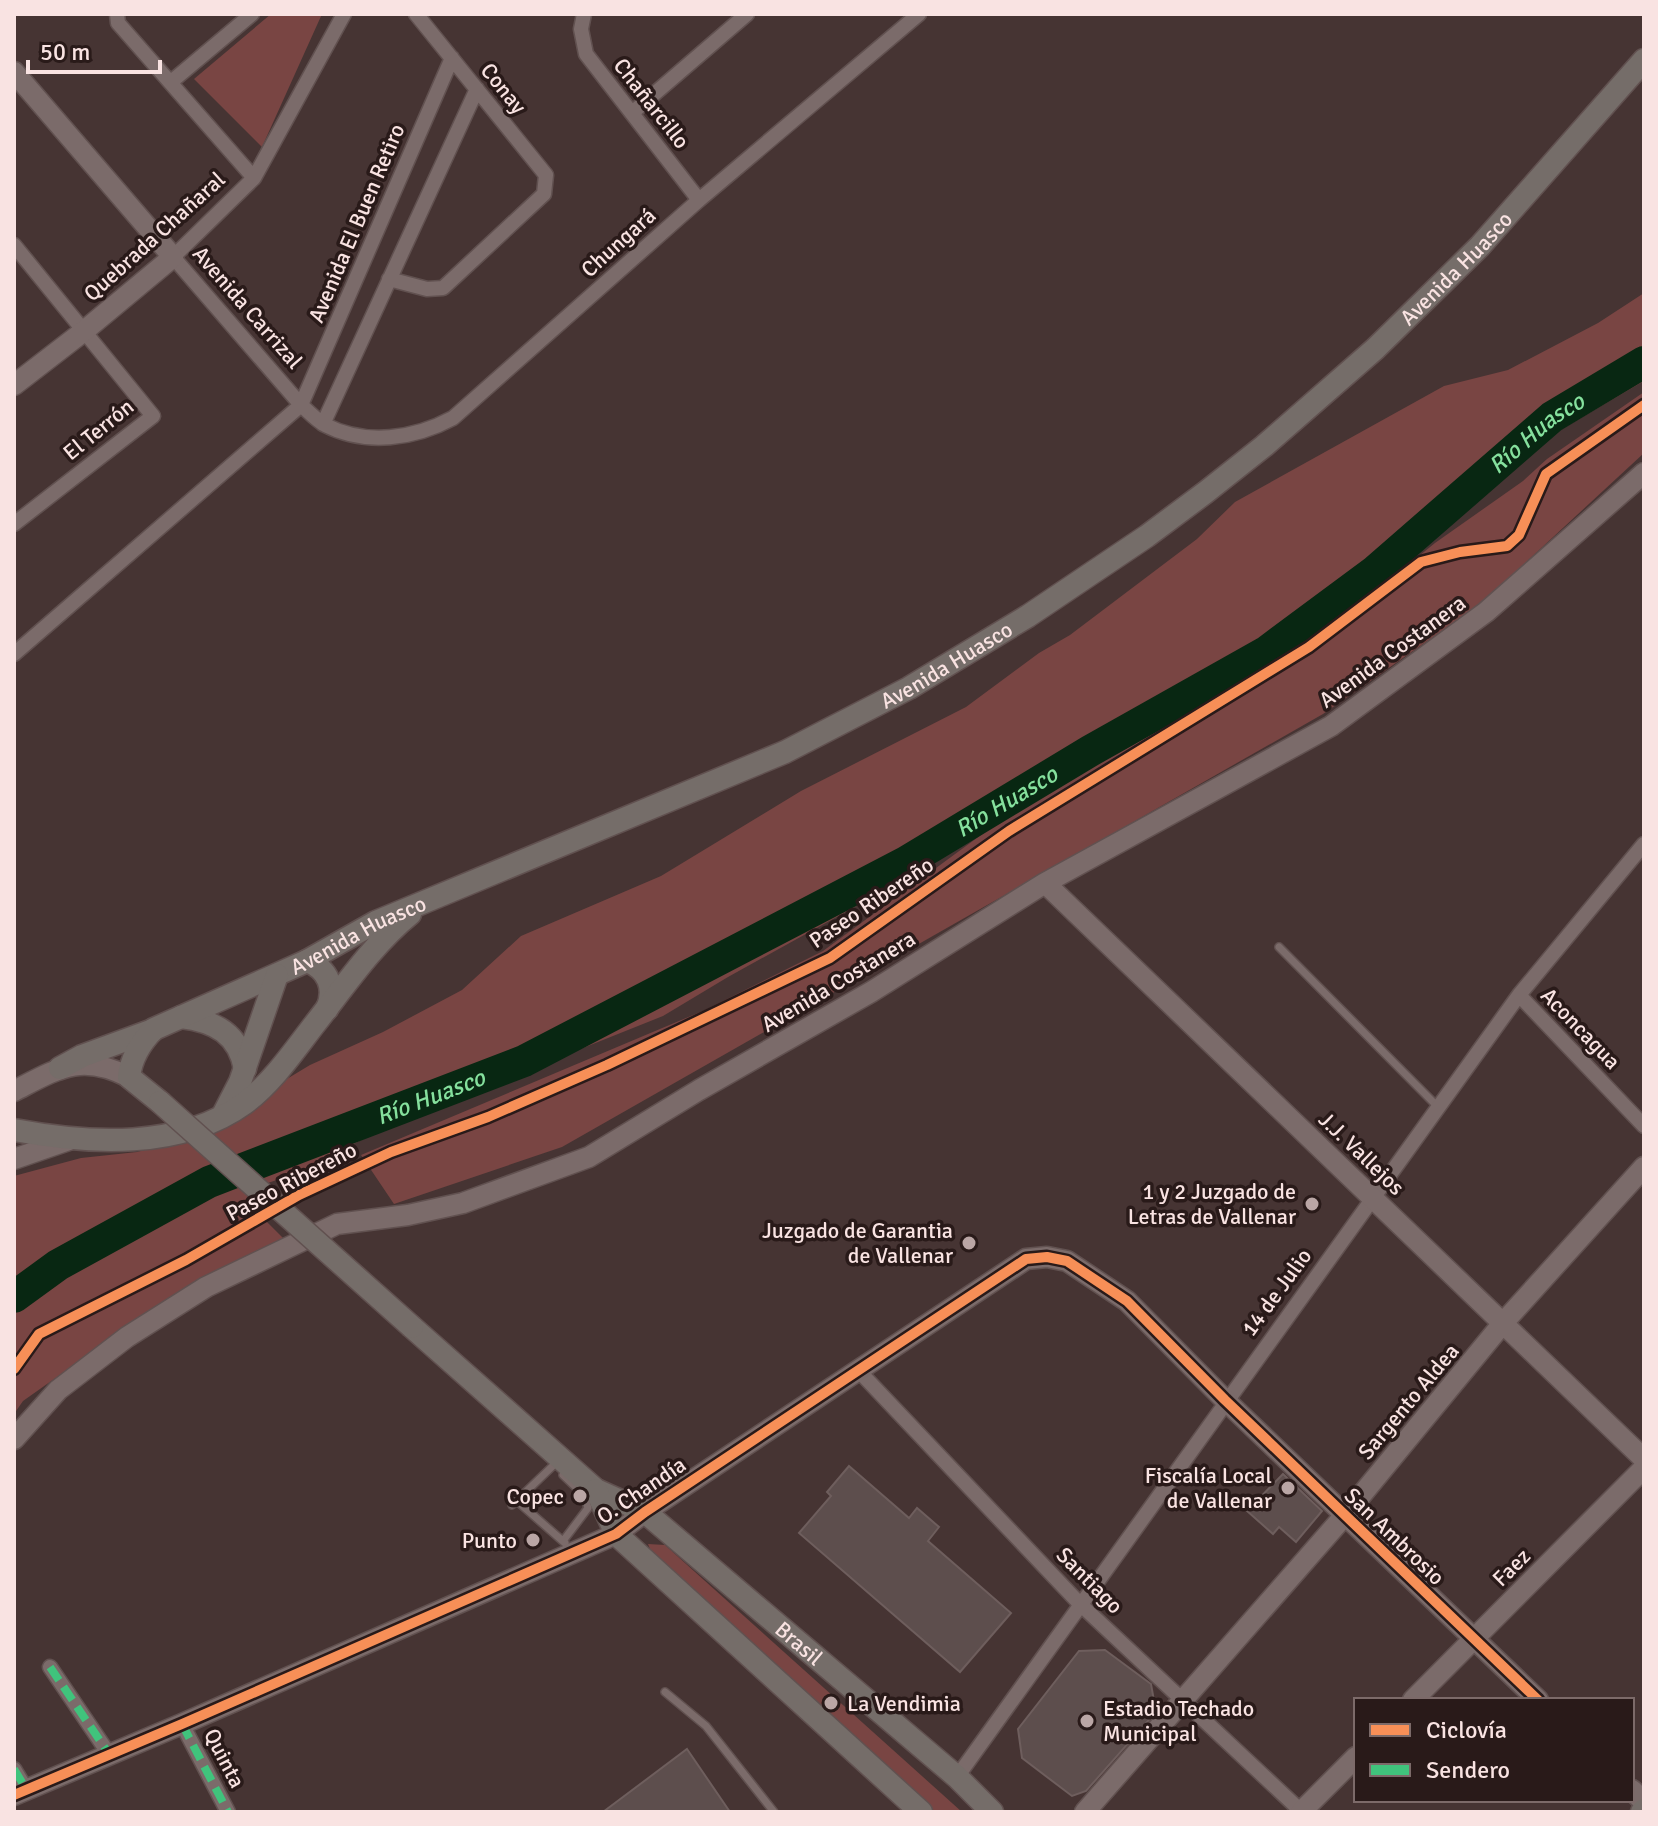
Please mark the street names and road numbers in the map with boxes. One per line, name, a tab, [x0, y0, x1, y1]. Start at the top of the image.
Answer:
street label: Chañarcillo	[608, 53, 695, 154]
street label: Conay	[475, 57, 533, 120]
street label: Avenida El Buen Retiro	[302, 120, 411, 327]
street label: Quebrada Chañaral	[78, 166, 231, 307]
street label: Chungará	[575, 202, 661, 283]
street label: Avenida Huasco	[1394, 206, 1518, 331]
street label: Avenida Carrizal	[187, 240, 308, 374]
street label: El Terrón	[58, 393, 139, 466]
street label: Avenida Costanera	[1314, 589, 1471, 714]
street label: Avenida Huasco	[876, 616, 1017, 714]
street label: Paseo Ribereño	[804, 851, 939, 954]
street label: Avenida Huasco	[286, 890, 430, 981]
street label: Avenida Costanera	[756, 925, 920, 1038]
street label: Aconcagua	[1535, 982, 1626, 1075]
street label: J.J. Vallejos	[1313, 1106, 1410, 1201]
street label: Paseo Ribereño	[221, 1136, 361, 1227]
street label: 14 de Julio	[1236, 1243, 1317, 1341]
street label: Sargento Aldea	[1352, 1338, 1465, 1465]
street label: O. Chandía	[592, 1451, 691, 1530]
street label: San Ambrosio	[1339, 1482, 1450, 1591]
street label: Santiago	[1051, 1541, 1129, 1619]
street label: Faez	[1487, 1543, 1536, 1592]
street label: Brasil	[770, 1616, 828, 1671]
street label: Quinta	[198, 1724, 251, 1792]

